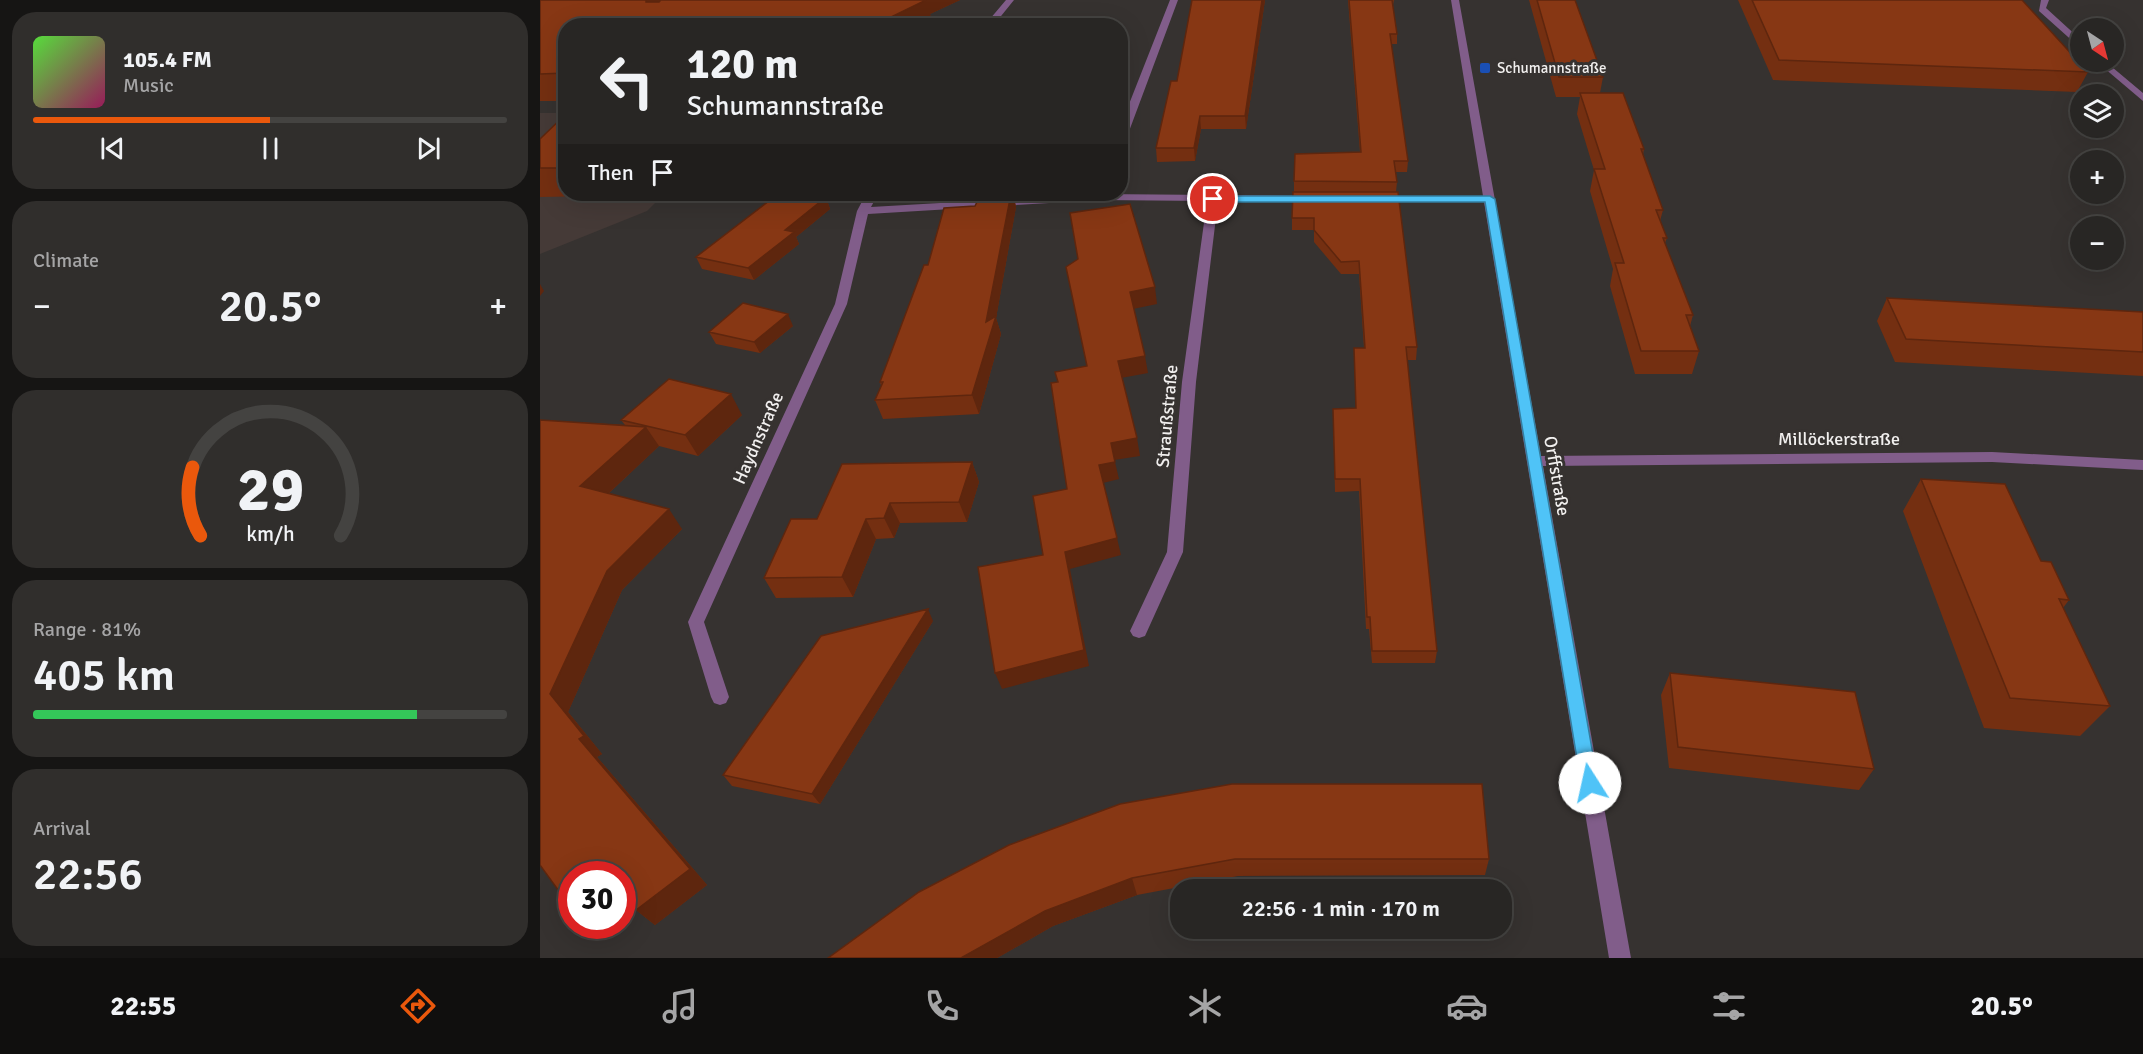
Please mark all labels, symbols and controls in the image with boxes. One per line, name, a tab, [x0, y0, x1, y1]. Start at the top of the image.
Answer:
north arrow	[2070, 18, 2124, 72]
map controls	[2070, 18, 2124, 270]
text: 120 m	[687, 39, 798, 90]
icon: left	[588, 42, 666, 120]
text: 105.4 FM	[123, 46, 212, 73]
place label: Schumannstraße	[1497, 59, 1606, 77]
marker: Schumannstraße	[1478, 61, 1492, 75]
text: Music	[123, 73, 174, 98]
button: layers	[2070, 84, 2124, 138]
text: Schumannstraße	[687, 90, 884, 123]
icon: previous	[96, 132, 129, 165]
icon: pause	[254, 132, 287, 165]
icon: next	[412, 132, 445, 165]
button: +	[2070, 150, 2124, 204]
icon: arrive	[646, 156, 679, 189]
text: Then	[588, 159, 634, 186]
pin	[1187, 173, 1238, 224]
icon: arrive	[1196, 182, 1229, 215]
button: −	[2070, 216, 2124, 270]
text: Climate	[33, 248, 99, 273]
text: 20.5°	[219, 279, 321, 334]
text: −	[33, 286, 51, 327]
text: +	[489, 286, 507, 327]
street label: Straußstraße	[1152, 364, 1182, 468]
street label: Haydnstraße	[728, 388, 788, 488]
street label: Millöckerstraße	[1778, 428, 1900, 450]
street label: Orffstraße	[1539, 434, 1575, 518]
text: 29	[236, 451, 304, 528]
text: km/h	[246, 521, 294, 547]
text: Range · 81%	[33, 617, 141, 642]
text: 405 km	[33, 648, 175, 703]
position arrow	[1558, 751, 1622, 815]
text: Arrival	[33, 816, 91, 841]
text: 22:56	[33, 847, 143, 902]
speed limit sign: 30	[558, 861, 636, 939]
text: 22:56 · 1 min · 170 m	[1242, 895, 1440, 922]
icon: directions	[397, 985, 439, 1027]
icon: music	[659, 985, 701, 1027]
icon: phone	[921, 985, 963, 1027]
icon: climate	[1184, 985, 1226, 1027]
icon: car	[1446, 985, 1488, 1027]
icon: filters	[1708, 985, 1750, 1027]
text: 22:55	[110, 990, 176, 1023]
text: 20.5°	[1971, 990, 2033, 1023]

